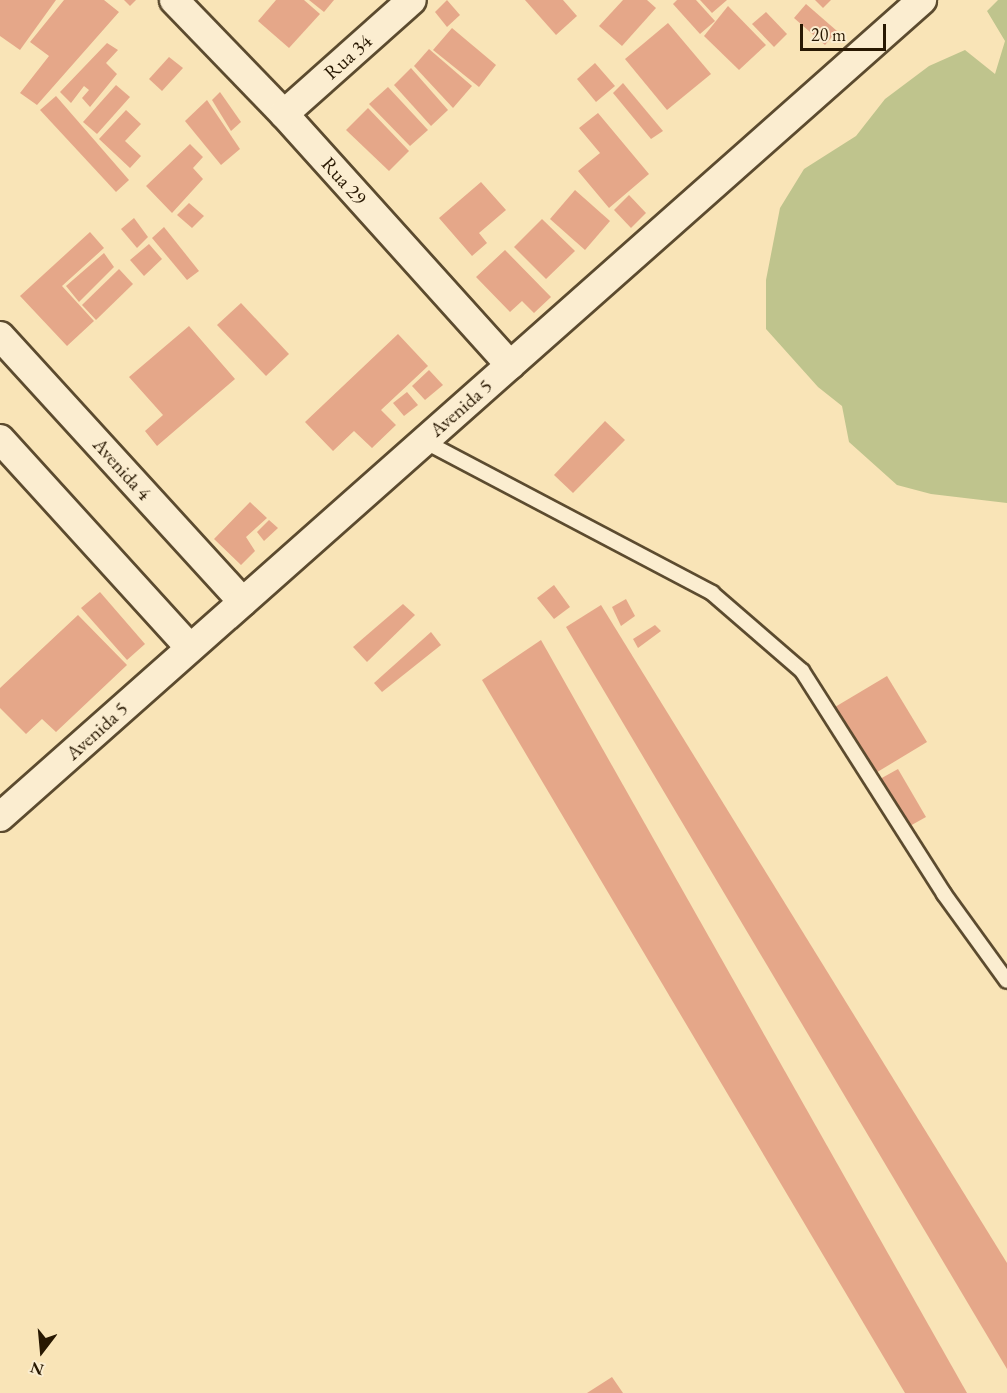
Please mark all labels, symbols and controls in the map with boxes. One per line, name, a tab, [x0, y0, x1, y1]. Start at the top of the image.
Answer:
scale bar	[803, 12, 888, 50]
text: 20 m	[811, 23, 846, 46]
street label: Rua 34	[319, 29, 377, 85]
street label: Rua 29	[316, 152, 372, 210]
street label: Avenida 5	[425, 374, 497, 442]
street label: Avenida 4	[88, 433, 156, 505]
street label: Avenida 5	[61, 697, 133, 765]
north arrow	[12, 1321, 72, 1381]
text: N	[28, 1357, 46, 1381]

